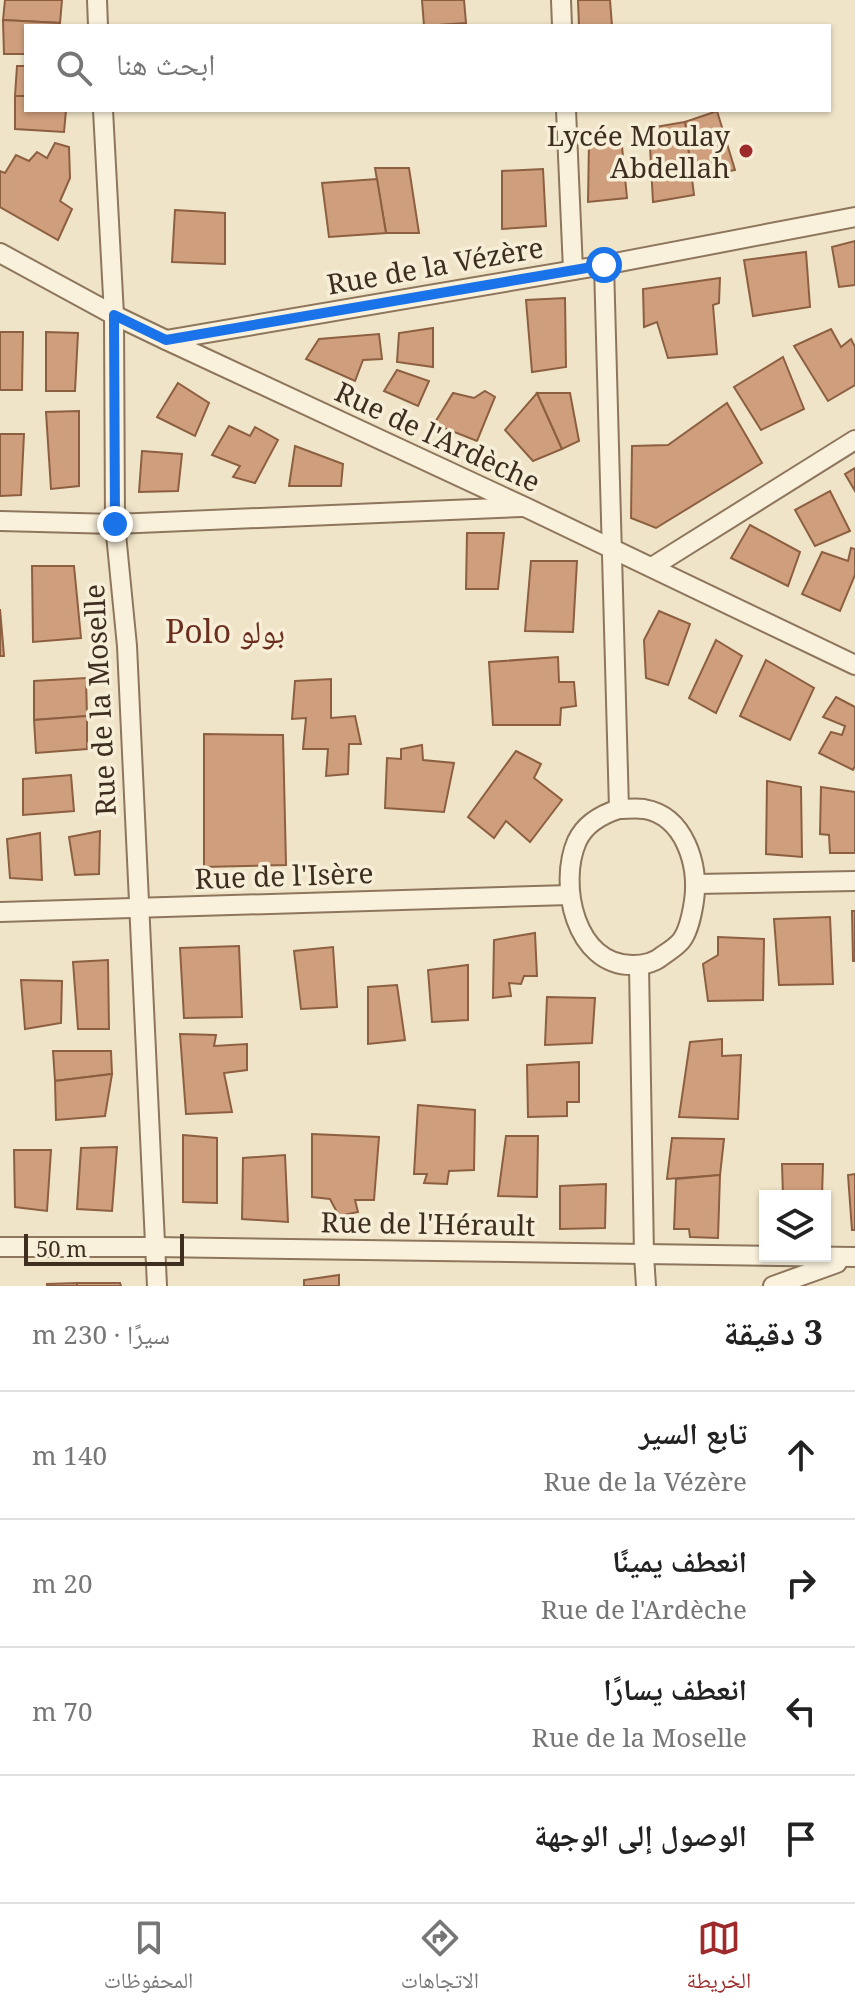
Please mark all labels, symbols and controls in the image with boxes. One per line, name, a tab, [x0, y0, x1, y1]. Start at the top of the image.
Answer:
search box	[24, 24, 831, 112]
text: ابحث هنا	[116, 43, 215, 84]
icon: search	[52, 46, 96, 90]
place label: Lycée Moulay Abdellah	[547, 116, 730, 186]
marker: Lycée Moulay Abdellah	[737, 142, 755, 160]
street label: Rue de la Vézère	[324, 227, 546, 303]
route start	[586, 247, 622, 283]
street label: Rue de l'Ardèche	[329, 372, 547, 500]
route end	[97, 506, 133, 542]
street label: Rue de la Moselle	[74, 583, 124, 817]
district label: Polo بولو	[165, 609, 285, 652]
street label: Rue de l'Isère	[194, 853, 374, 897]
map controls	[759, 1190, 831, 1262]
button: layers	[759, 1190, 831, 1262]
street label: Rue de l'Hérault	[320, 1202, 536, 1244]
scale bar	[24, 1230, 184, 1266]
text: 50 m	[36, 1233, 87, 1263]
text: 3 دقيقة	[724, 1309, 823, 1355]
text: سيرًا · 230 m	[32, 1316, 170, 1352]
text: تابع السير	[639, 1412, 747, 1453]
icon: ahead	[779, 1433, 823, 1477]
text: 140 m	[32, 1437, 107, 1473]
text: Rue de la Vézère	[543, 1463, 747, 1499]
text: انعطف يمينًا	[612, 1540, 747, 1581]
icon: right	[779, 1561, 823, 1605]
text: 20 m	[32, 1565, 92, 1601]
text: Rue de l'Ardèche	[541, 1591, 747, 1627]
text: انعطف يسارًا	[603, 1668, 747, 1709]
icon: left	[779, 1689, 823, 1733]
text: 70 m	[32, 1693, 92, 1729]
text: Rue de la Moselle	[532, 1719, 747, 1755]
text: الوصول إلى الوجهة	[534, 1814, 747, 1855]
icon: arrive	[779, 1817, 823, 1861]
tab: المحفوظات	[104, 1916, 193, 2002]
tab: الاتجاهات	[401, 1916, 479, 2002]
tab: الخريطة	[686, 1916, 751, 2002]

